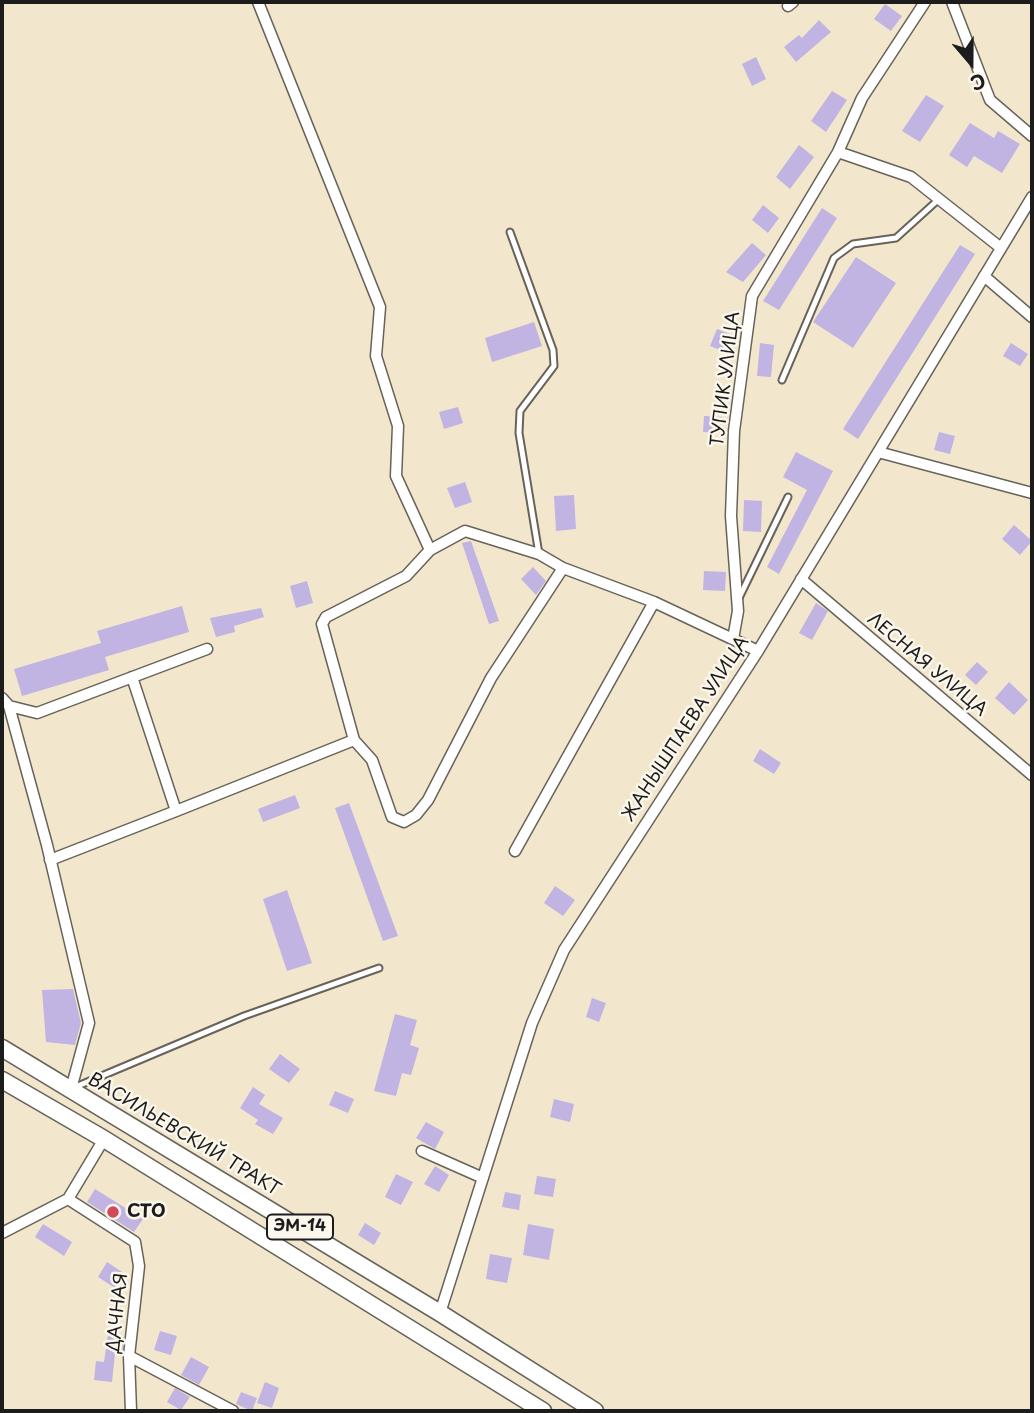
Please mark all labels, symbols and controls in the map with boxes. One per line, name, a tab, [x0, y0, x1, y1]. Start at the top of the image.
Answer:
north arrow	[936, 28, 1006, 98]
text: С	[967, 67, 990, 98]
street label: ТУПИК УЛИЦА	[707, 310, 745, 448]
street label: ЛЕСНАЯ УЛИЦА	[863, 609, 991, 721]
street label: ЖАНЫШПАЕВА УЛИЦА	[618, 632, 754, 826]
street label: ВАСИЛЬЕВСКИЙ ТРАКТ	[84, 1069, 284, 1201]
place label: СТО	[127, 1201, 166, 1223]
marker: СТО	[105, 1204, 121, 1220]
road number: ЭМ-14	[267, 1214, 333, 1240]
street label: ДАЧНАЯ	[103, 1272, 133, 1354]

